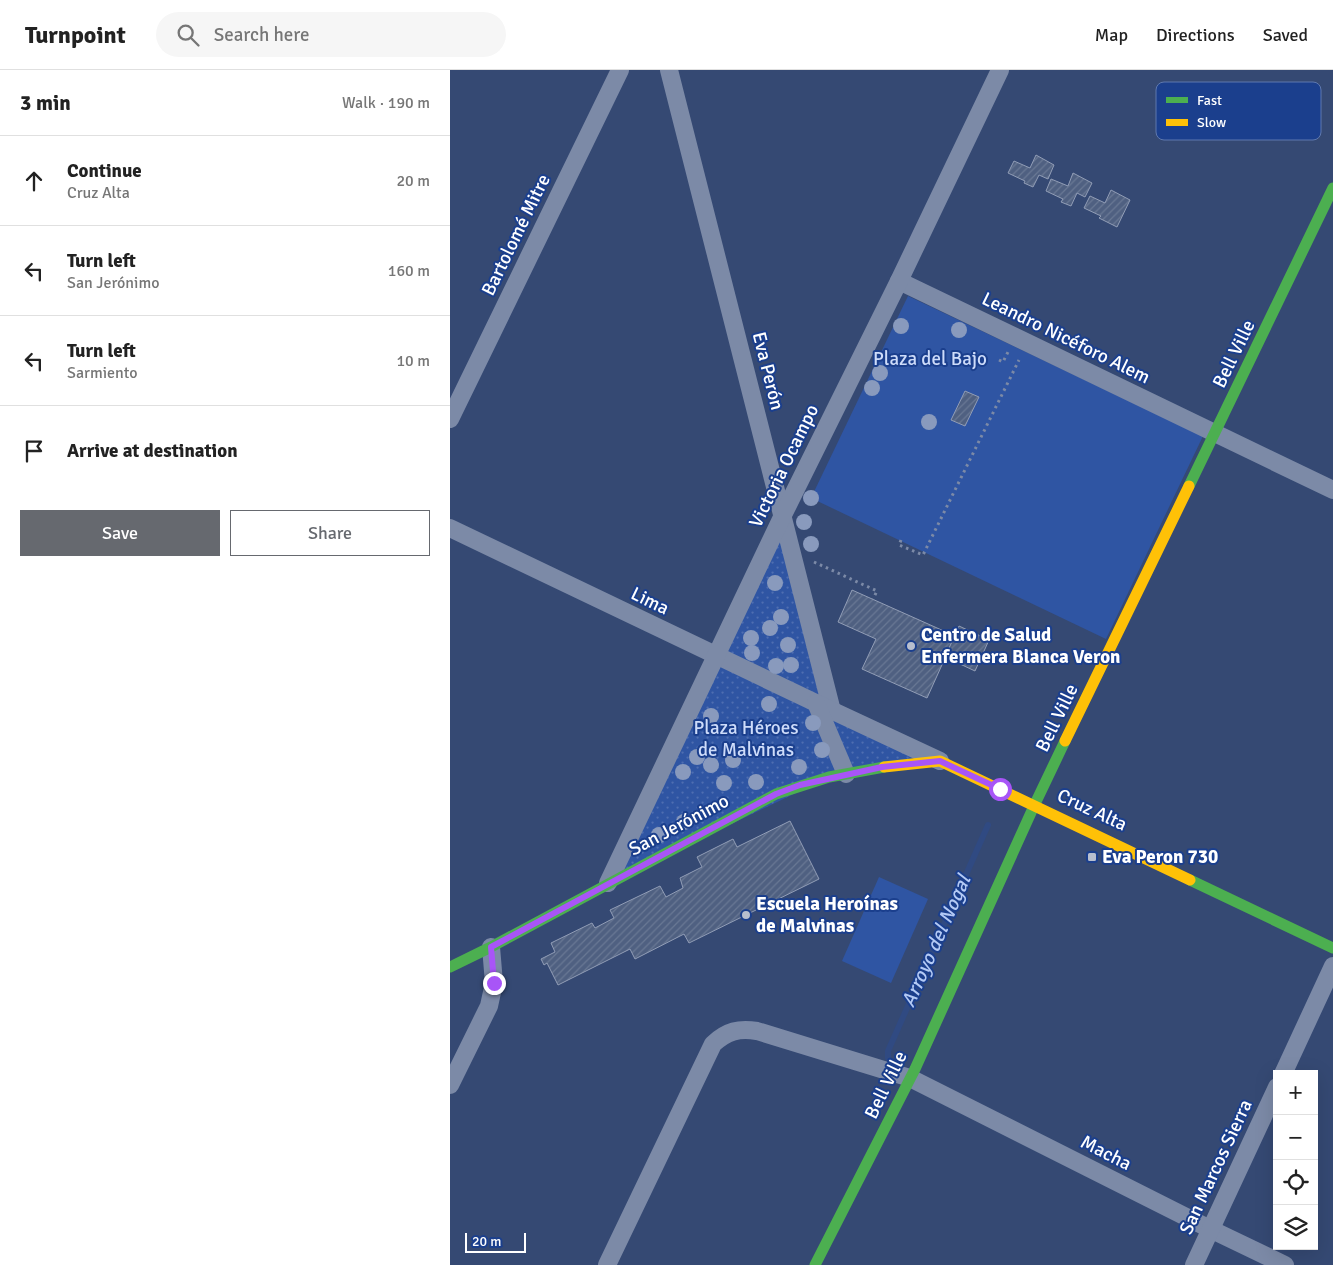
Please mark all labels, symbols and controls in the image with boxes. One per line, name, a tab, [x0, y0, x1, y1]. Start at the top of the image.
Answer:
search box	[156, 12, 506, 57]
text: Turnpoint	[25, 20, 126, 50]
icon: search	[174, 21, 202, 49]
text: Search here	[214, 23, 309, 47]
text: Map	[1095, 24, 1128, 46]
text: Directions	[1156, 24, 1235, 46]
text: Saved	[1263, 24, 1308, 46]
legend	[1156, 82, 1321, 140]
text: 3 min	[20, 90, 71, 116]
text: Fast	[1197, 92, 1222, 109]
text: Walk · 190 m	[342, 93, 430, 113]
text: Slow	[1197, 114, 1226, 131]
text: Continue	[67, 159, 142, 183]
icon: ahead	[20, 167, 48, 195]
street label: Bartolomé Mitre	[476, 170, 556, 300]
text: 20 m	[396, 171, 430, 191]
text: Cruz Alta	[67, 183, 130, 203]
text: Turn left	[67, 249, 136, 273]
icon: left	[20, 257, 48, 285]
text: 160 m	[388, 261, 430, 281]
text: San Jerónimo	[67, 273, 159, 293]
street label: Leandro Nicéforo Alem	[978, 287, 1154, 389]
street label: Bell Ville	[1207, 316, 1261, 392]
street label: Eva Perón	[747, 330, 789, 412]
text: Turn left	[67, 339, 136, 363]
icon: left	[20, 347, 48, 375]
park label: Plaza del Bajo	[873, 347, 987, 371]
text: 10 m	[396, 351, 430, 371]
text: Sarmiento	[67, 363, 138, 383]
street label: Victoria Ocampo	[744, 400, 824, 531]
icon: arrive	[20, 437, 48, 465]
text: Arrive at destination	[67, 439, 238, 463]
button: Save	[20, 510, 220, 556]
button: Share	[230, 510, 430, 556]
street label: Lima	[627, 582, 673, 620]
place label: Centro de Salud Enfermera Blanca Veron	[921, 623, 1121, 669]
marker: Centro de Salud Enfermera Blanca Veron	[905, 640, 917, 652]
street label: Bell Ville	[1030, 680, 1084, 756]
park label: Plaza Héroes de Malvinas	[694, 716, 798, 762]
route start	[989, 778, 1012, 801]
street label: Cruz Alta	[1053, 783, 1131, 837]
street label: San Jerónimo	[625, 789, 733, 861]
place label: Eva Peron 730	[1102, 845, 1218, 869]
marker: Eva Peron 730	[1086, 851, 1098, 863]
water label: Arroyo del Nogal	[896, 869, 977, 1011]
place label: Escuela Heroínas de Malvinas	[756, 892, 898, 938]
marker: Escuela Heroínas de Malvinas	[740, 909, 752, 921]
route end	[483, 972, 506, 995]
street label: Bell Ville	[859, 1047, 913, 1123]
map controls	[1273, 1070, 1318, 1250]
button: +	[1273, 1070, 1318, 1115]
street label: San Marcos Sierra	[1174, 1096, 1258, 1238]
button: −	[1273, 1115, 1318, 1160]
street label: Macha	[1077, 1130, 1135, 1176]
button: locate	[1273, 1160, 1318, 1205]
button: layers	[1273, 1205, 1318, 1250]
scale bar	[465, 1230, 526, 1253]
text: 20 m	[472, 1233, 501, 1250]

